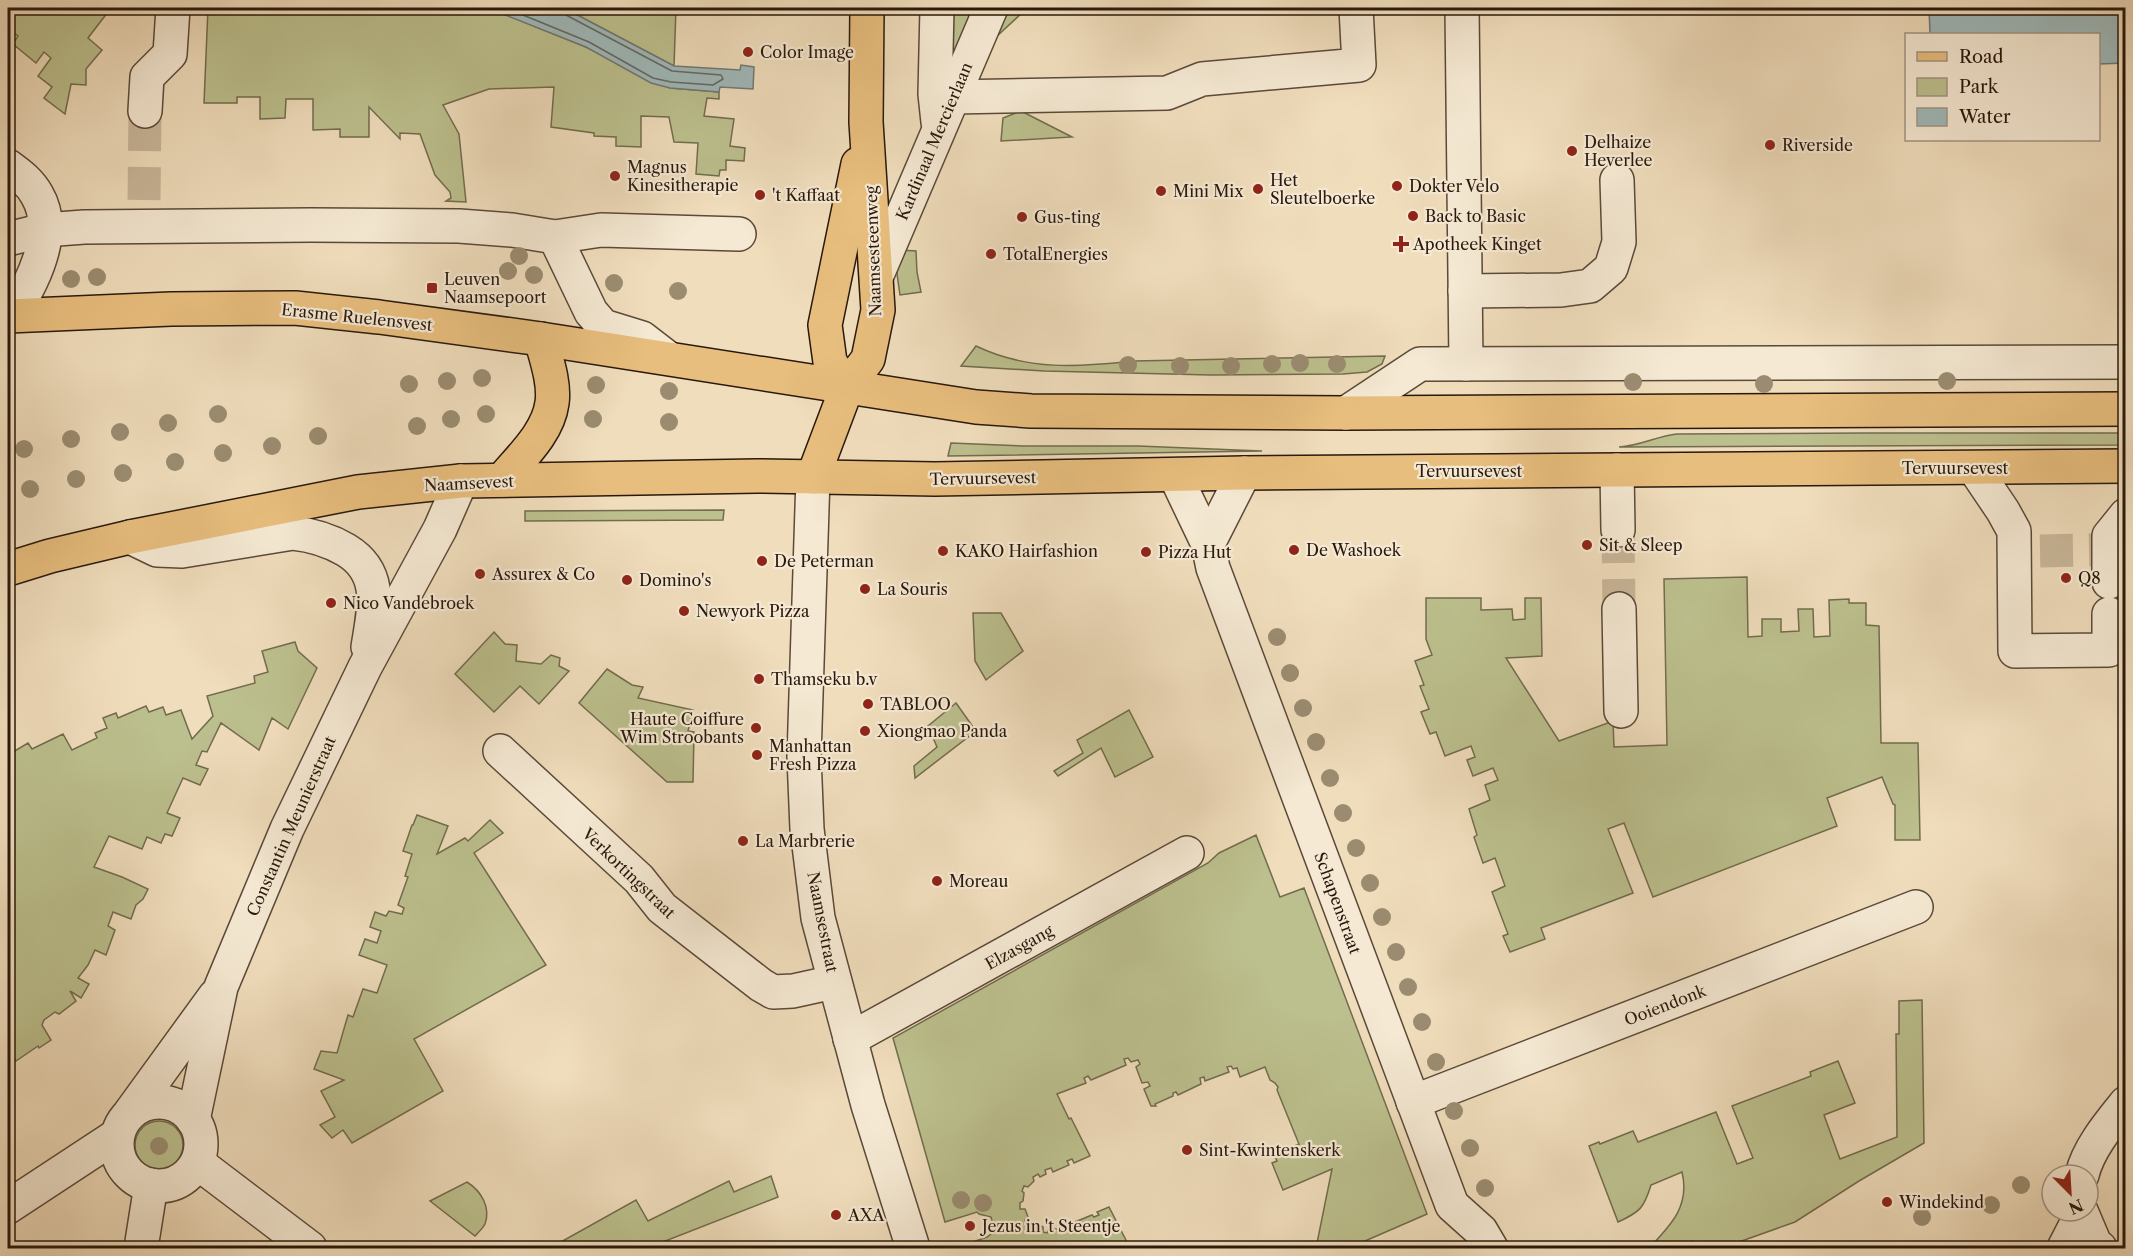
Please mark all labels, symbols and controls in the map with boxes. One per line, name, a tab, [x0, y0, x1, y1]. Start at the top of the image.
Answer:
legend	[1905, 33, 2100, 141]
place label: Color Image	[760, 42, 854, 62]
marker: Color Image	[741, 45, 755, 59]
text: Road	[1959, 46, 2004, 68]
street label: Kardinaal Mercierlaan	[892, 59, 976, 223]
text: Park	[1959, 76, 2000, 98]
text: Water	[1958, 106, 2011, 128]
place label: Delhaize Heverlee	[1584, 132, 1653, 170]
place label: Riverside	[1782, 135, 1853, 155]
marker: Riverside	[1763, 138, 1777, 152]
marker: Delhaize Heverlee	[1565, 144, 1579, 158]
place label: Magnus Kinesitherapie	[627, 157, 739, 195]
marker: Magnus Kinesitherapie	[608, 169, 622, 183]
place label: Het Sleutelboerke	[1270, 170, 1375, 208]
place label: Dokter Velo	[1409, 176, 1499, 196]
marker: Dokter Velo	[1390, 179, 1404, 193]
place label: Mini Mix	[1173, 181, 1244, 201]
marker: Het Sleutelboerke	[1251, 182, 1265, 196]
marker: Mini Mix	[1154, 184, 1168, 198]
place label: 't Kaffaat	[772, 185, 840, 205]
street label: Naamsesteenweg	[861, 185, 885, 317]
marker: 't Kaffaat	[753, 188, 767, 202]
place label: Back to Basic	[1425, 206, 1526, 226]
place label: Gus-ting	[1034, 207, 1101, 227]
marker: Back to Basic	[1406, 209, 1420, 223]
marker: Gus-ting	[1015, 210, 1029, 224]
place label: Apotheek Kinget	[1412, 234, 1542, 254]
marker: Apotheek Kinget	[1394, 237, 1408, 251]
place label: TotalEnergies	[1003, 244, 1108, 264]
marker: TotalEnergies	[984, 247, 998, 261]
place label: Leuven Naamsepoort	[444, 269, 547, 307]
marker: Leuven Naamsepoort	[425, 281, 439, 295]
street label: Erasme Ruelensvest	[280, 299, 434, 335]
street label: Tervuursevest	[1902, 458, 2009, 478]
street label: Tervuursevest	[1416, 461, 1523, 481]
street label: Tervuursevest	[930, 467, 1037, 489]
street label: Naamsevest	[424, 471, 515, 495]
place label: Sit & Sleep	[1599, 535, 1683, 555]
marker: Sit & Sleep	[1580, 538, 1594, 552]
place label: De Washoek	[1306, 540, 1402, 560]
place label: KAKO Hairfashion	[955, 541, 1098, 561]
place label: Pizza Hut	[1158, 542, 1232, 562]
marker: De Washoek	[1287, 543, 1301, 557]
marker: KAKO Hairfashion	[936, 544, 950, 558]
marker: Pizza Hut	[1139, 545, 1153, 559]
place label: De Peterman	[774, 551, 874, 571]
marker: De Peterman	[755, 554, 769, 568]
place label: Assurex & Co	[491, 564, 595, 584]
marker: Assurex & Co	[473, 567, 487, 581]
place label: Q8	[2078, 568, 2101, 588]
place label: Domino's	[639, 570, 711, 590]
marker: Q8	[2059, 571, 2073, 585]
marker: Domino's	[620, 573, 634, 587]
place label: La Souris	[877, 579, 948, 599]
marker: La Souris	[858, 582, 872, 596]
place label: Nico Vandebroek	[343, 593, 475, 613]
marker: Nico Vandebroek	[324, 596, 338, 610]
place label: Newyork Pizza	[696, 601, 810, 621]
marker: Newyork Pizza	[677, 604, 691, 618]
place label: Thamseku b.v	[771, 669, 878, 689]
marker: Thamseku b.v	[752, 672, 766, 686]
place label: TABLOO	[880, 694, 951, 714]
marker: TABLOO	[861, 697, 875, 711]
place label: Haute Coiffure Wim Stroobants	[619, 709, 744, 747]
marker: Haute Coiffure Wim Stroobants	[749, 721, 763, 735]
place label: Xiongmao Panda	[876, 721, 1008, 741]
marker: Xiongmao Panda	[858, 724, 872, 738]
street label: Constantin Meunierstraat	[242, 733, 340, 919]
place label: Manhattan Fresh Pizza	[769, 736, 857, 774]
marker: Manhattan Fresh Pizza	[750, 748, 764, 762]
street label: Verkortingstraat	[578, 823, 680, 923]
place label: La Marbrerie	[755, 831, 855, 851]
marker: La Marbrerie	[736, 834, 750, 848]
street label: Schapenstraat	[1310, 849, 1366, 957]
street label: Naamsestraat	[803, 870, 843, 974]
place label: Moreau	[949, 871, 1009, 891]
marker: Moreau	[930, 874, 944, 888]
street label: Elzasgang	[981, 920, 1057, 974]
street label: Ooiendonk	[1621, 980, 1709, 1030]
place label: Sint-Kwintenskerk	[1199, 1140, 1341, 1160]
marker: Sint-Kwintenskerk	[1180, 1143, 1194, 1157]
north arrow	[2040, 1163, 2100, 1223]
place label: Windekind	[1898, 1192, 1984, 1212]
marker: Windekind	[1880, 1195, 1894, 1209]
text: N	[2066, 1195, 2087, 1219]
place label: AXA	[847, 1205, 885, 1225]
marker: AXA	[829, 1208, 843, 1222]
place label: Jezus in 't Steentje	[979, 1216, 1120, 1236]
marker: Jezus in 't Steentje	[963, 1219, 977, 1233]

